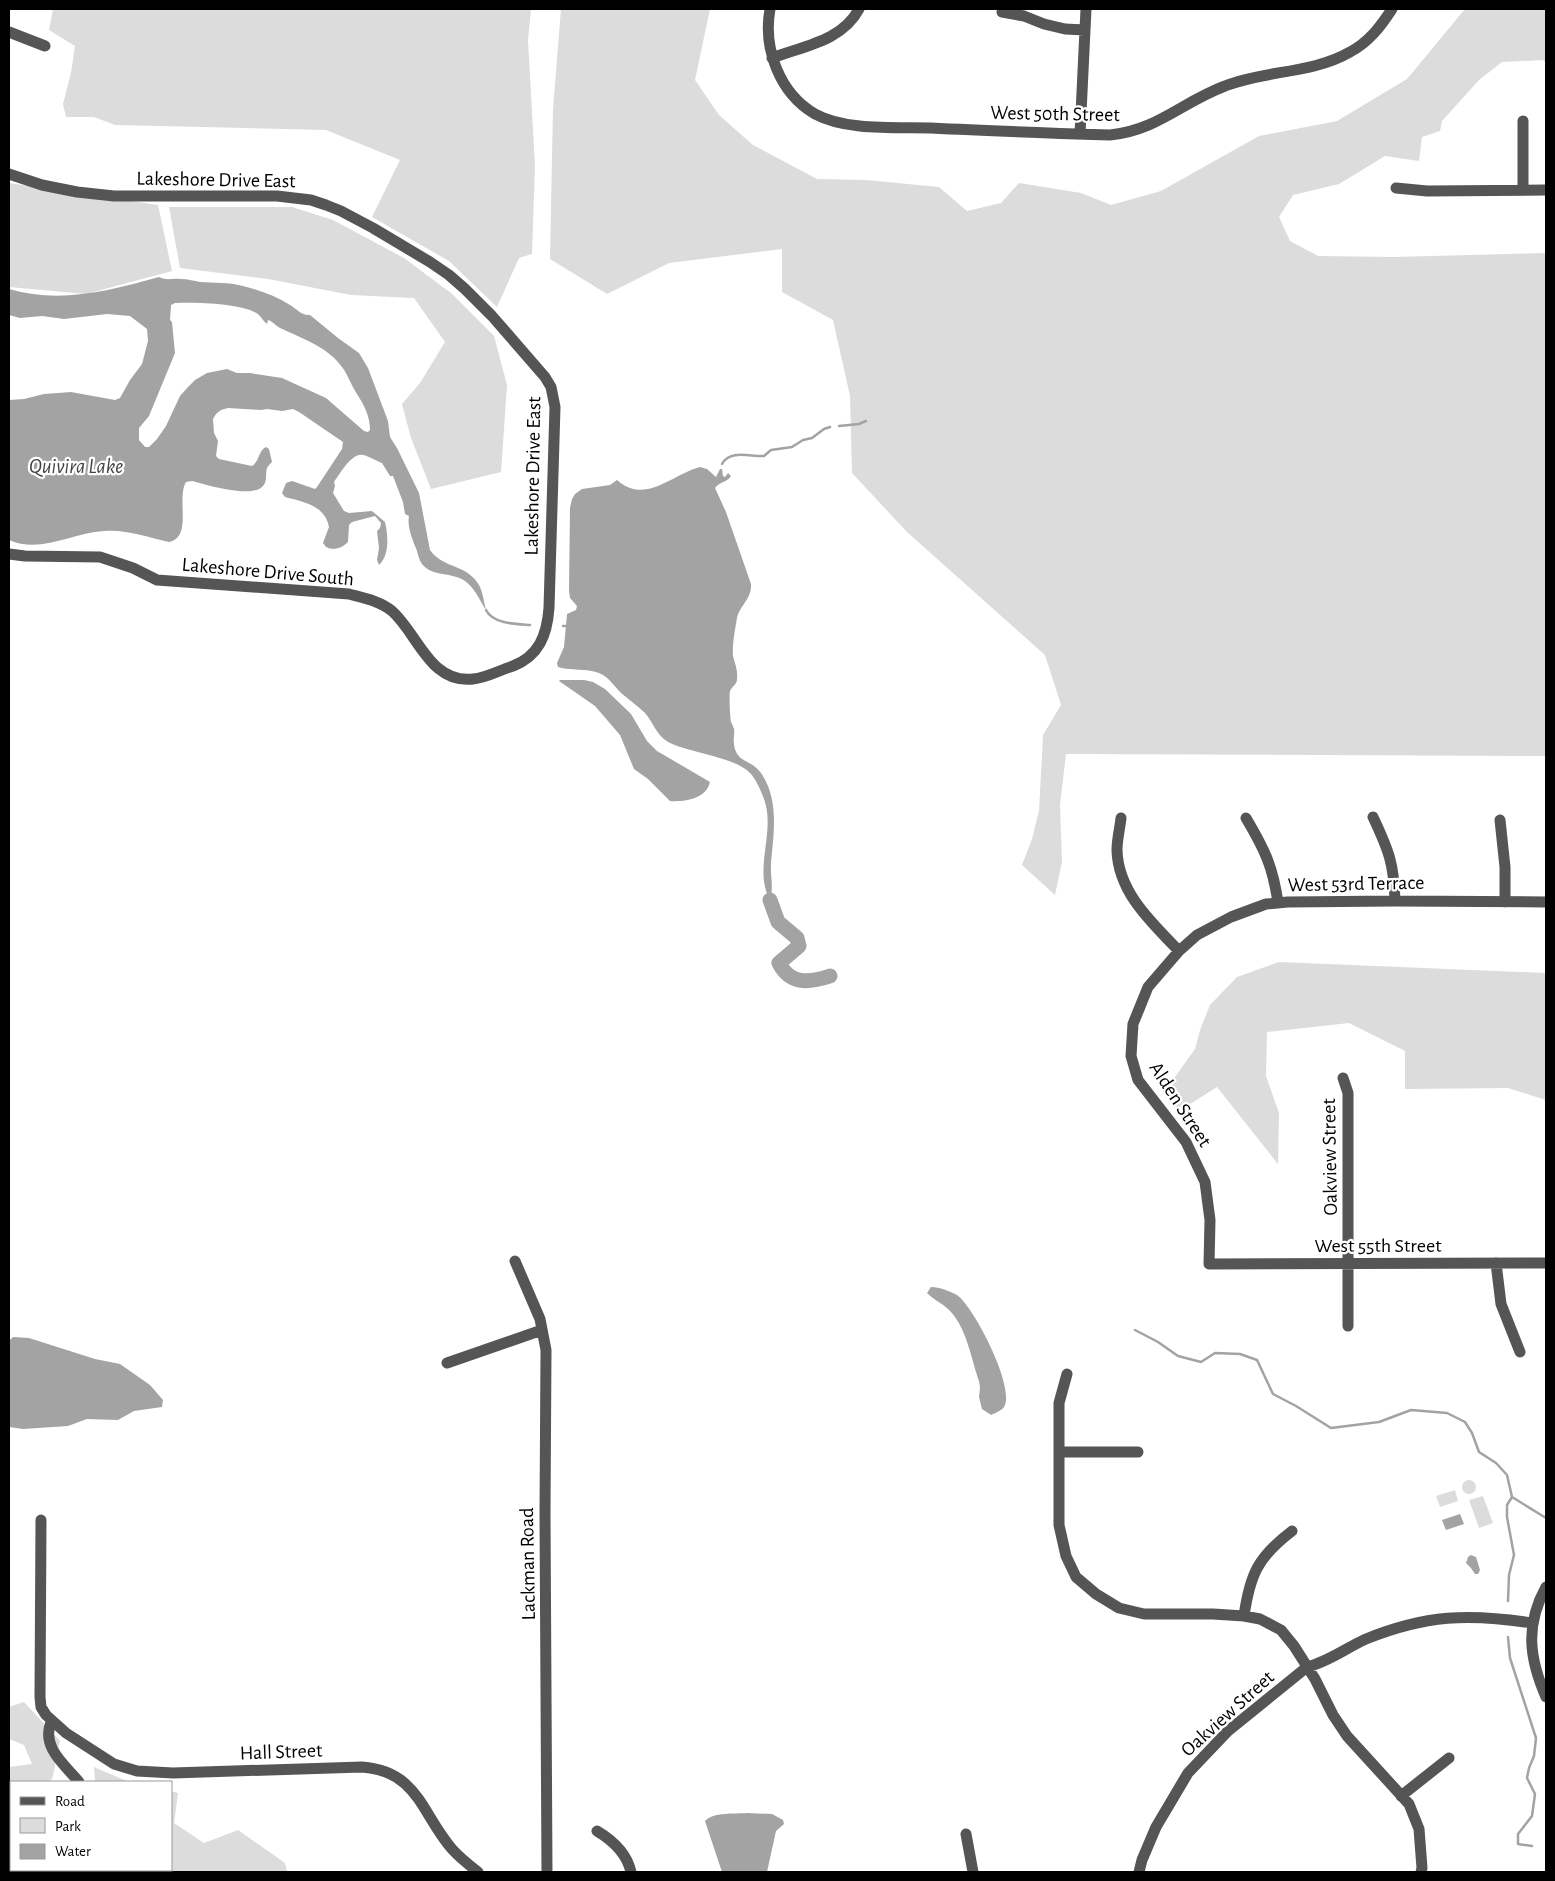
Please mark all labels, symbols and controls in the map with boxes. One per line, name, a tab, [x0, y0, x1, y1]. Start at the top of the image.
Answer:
street label: West 50th Street	[990, 103, 1120, 125]
street label: Lakeshore Drive East	[136, 169, 296, 191]
street label: Lakeshore Drive East	[522, 396, 544, 556]
water label: Quivira Lake	[29, 456, 123, 477]
street label: Lakeshore Drive South	[181, 555, 355, 589]
street label: West 53rd Terrace	[1288, 873, 1424, 895]
street label: Alden Street	[1145, 1059, 1215, 1151]
street label: Oakview Street	[1319, 1097, 1341, 1216]
street label: West 55th Street	[1314, 1236, 1442, 1256]
street label: Lackman Road	[517, 1507, 539, 1621]
street label: Oakview Street	[1177, 1667, 1278, 1760]
street label: Hall Street	[239, 1741, 323, 1763]
legend	[10, 1781, 172, 1871]
text: Road	[55, 1794, 85, 1809]
text: Park	[55, 1819, 81, 1834]
text: Water	[55, 1844, 91, 1859]

